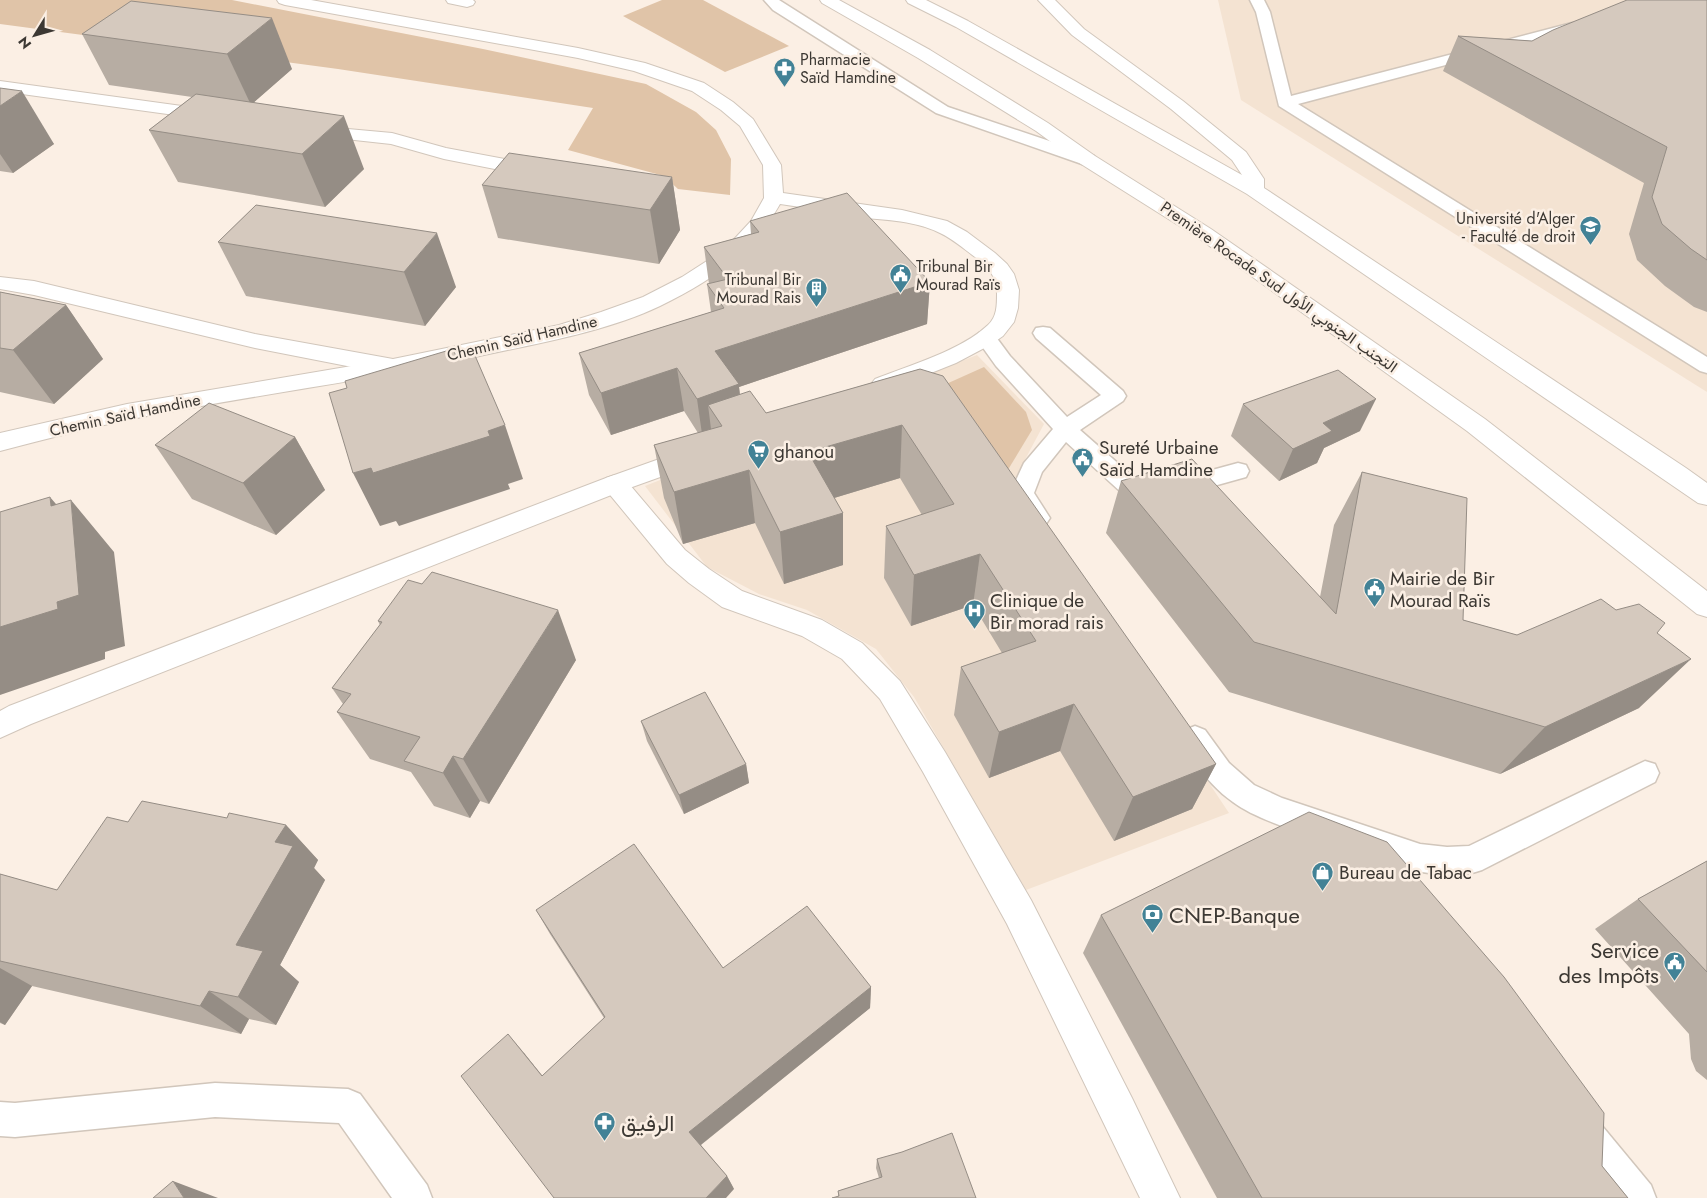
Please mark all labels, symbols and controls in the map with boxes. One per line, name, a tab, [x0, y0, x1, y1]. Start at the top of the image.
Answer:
north arrow	[10, 10, 60, 60]
text: N	[13, 32, 36, 53]
place label: Pharmacie Saïd Hamdine	[800, 48, 896, 89]
pharmacy icon: Pharmacie Saïd Hamdine	[772, 56, 796, 87]
street label: Première Rocade Sud التجنب الجنوبي الأول	[1155, 196, 1402, 380]
place label: Université d'Alger - Faculté de droit	[1456, 207, 1576, 248]
school or university icon: Université d'Alger - Faculté de droit	[1579, 215, 1603, 246]
place label: Tribunal Bir Mourad Raïs	[916, 255, 1000, 296]
public building icon: Tribunal Bir Mourad Raïs	[888, 263, 912, 294]
place label: Tribunal Bir Mourad Rais	[717, 268, 802, 309]
building icon: Tribunal Bir Mourad Rais	[805, 276, 829, 307]
street label: Chemin Saïd Hamdine	[445, 310, 599, 366]
street label: Chemin Saïd Hamdine	[48, 388, 202, 442]
place label: Sureté Urbaine Saïd Hamdine	[1099, 434, 1219, 483]
place label: ghanou	[774, 438, 834, 465]
supermarket icon: ghanou	[746, 439, 770, 470]
public building icon: Sureté Urbaine Saïd Hamdine	[1071, 446, 1095, 477]
place label: Mairie de Bir Mourad Raïs	[1390, 565, 1495, 614]
public building icon: Mairie de Bir Mourad Raïs	[1362, 577, 1386, 608]
place label: Clinique de Bir morad rais	[990, 587, 1104, 636]
hospital icon: Clinique de Bir morad rais	[962, 599, 986, 630]
place label: Bureau de Tabac	[1339, 859, 1472, 886]
shop icon: Bureau de Tabac	[1311, 860, 1335, 891]
place label: CNEP-Banque	[1169, 899, 1300, 931]
bank icon: CNEP-Banque	[1141, 903, 1165, 934]
place label: Service des Impôts	[1558, 934, 1659, 991]
public building icon: Service des Impôts	[1663, 951, 1687, 982]
place label: الرفيق	[621, 1107, 674, 1139]
pharmacy icon: الرفيق	[593, 1111, 617, 1142]

